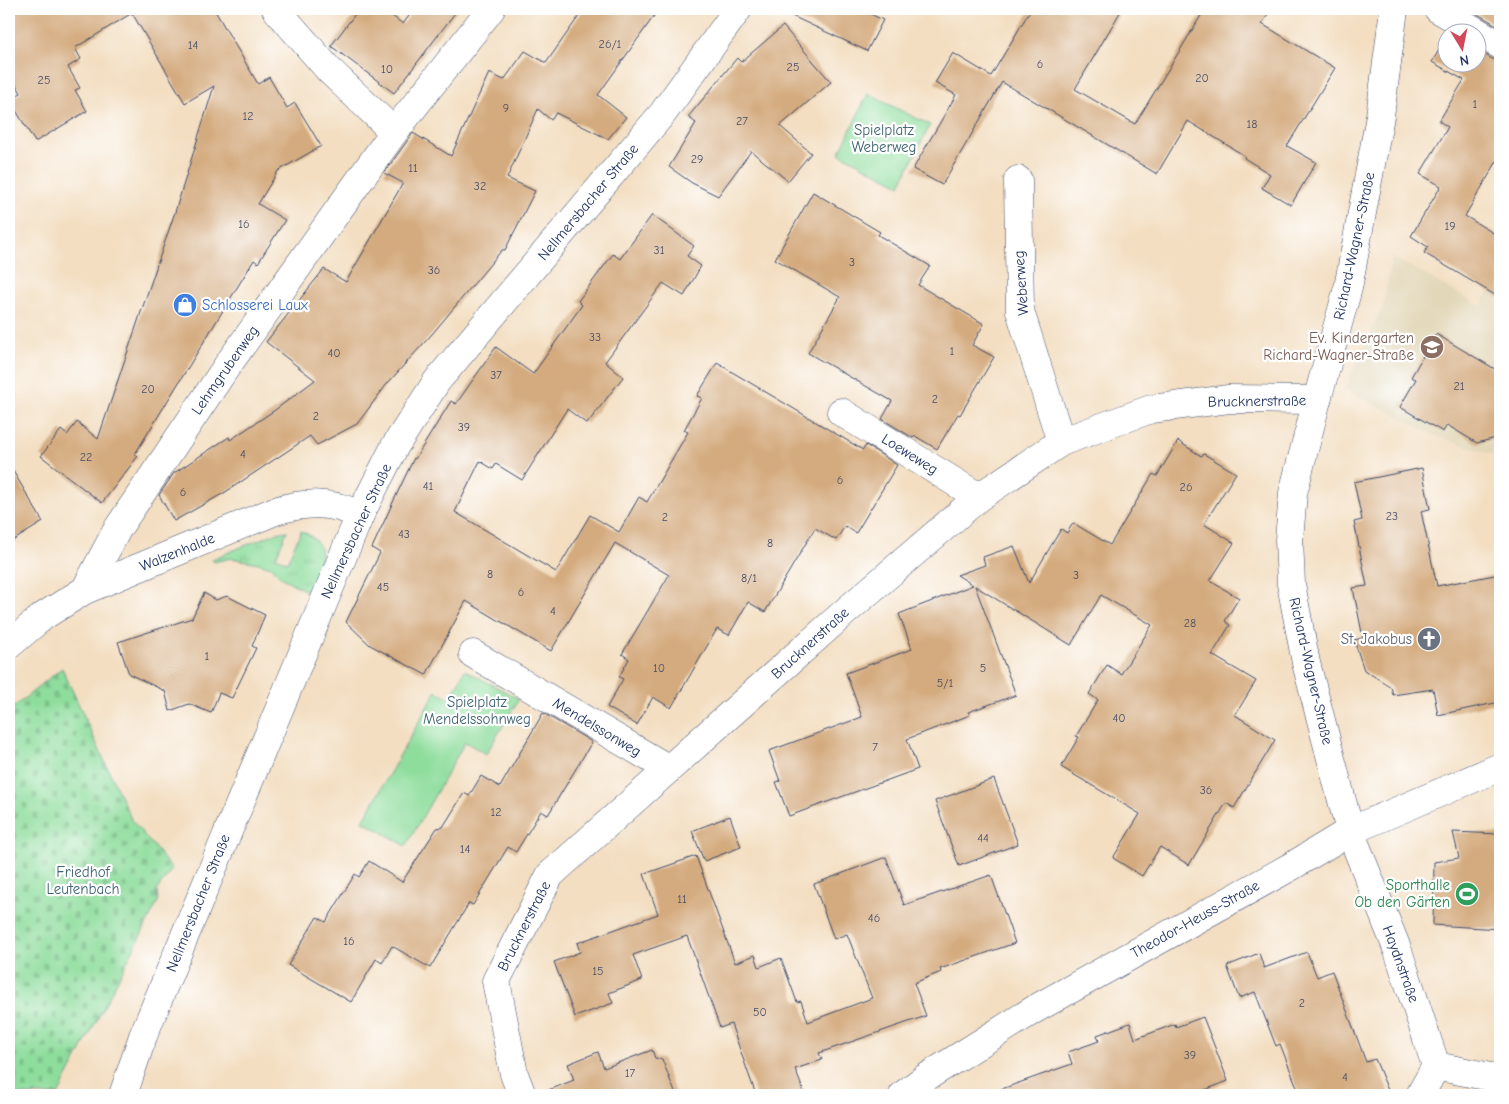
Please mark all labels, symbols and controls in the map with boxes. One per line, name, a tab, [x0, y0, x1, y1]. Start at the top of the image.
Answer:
north arrow	[1436, 22, 1486, 72]
house number: 26/1	[599, 37, 622, 51]
house number: 14	[188, 38, 198, 52]
text: N	[1458, 51, 1470, 69]
house number: 6	[1037, 57, 1043, 71]
house number: 25	[787, 60, 799, 74]
house number: 10	[381, 62, 393, 76]
house number: 20	[1195, 71, 1209, 85]
house number: 25	[38, 73, 50, 87]
house number: 1	[1473, 97, 1478, 111]
house number: 9	[503, 101, 509, 115]
house number: 12	[242, 109, 254, 123]
house number: 27	[736, 114, 748, 128]
house number: 18	[1247, 117, 1257, 131]
park label: Spielplatz Weberweg	[851, 121, 917, 156]
street label: Nellmersbacher Straße	[534, 140, 642, 264]
house number: 29	[691, 152, 703, 166]
house number: 11	[408, 161, 418, 175]
street label: Richard-Wagner-Straße	[1330, 170, 1379, 322]
house number: 32	[474, 179, 486, 193]
house number: 16	[238, 217, 250, 231]
house number: 19	[1444, 219, 1456, 233]
house number: 31	[654, 243, 665, 257]
street label: Weberweg	[1010, 250, 1032, 316]
house number: 3	[849, 255, 855, 269]
house number: 36	[428, 263, 440, 277]
shop icon: Schlosserei Laux	[172, 292, 198, 318]
place label: Schlosserei Laux	[202, 296, 309, 314]
street label: Lehmgrubenweg	[188, 322, 262, 418]
place label: Ev. Kindergarten Richard-Wagner-Straße	[1263, 329, 1414, 364]
house number: 33	[589, 330, 601, 344]
school or university icon: Ev. Kindergarten Richard-Wagner-Straße	[1419, 334, 1445, 360]
house number: 1	[950, 344, 955, 358]
house number: 40	[327, 346, 341, 360]
house number: 37	[490, 368, 502, 382]
house number: 21	[1453, 379, 1465, 393]
house number: 20	[141, 382, 155, 396]
street label: Brucknerstraße	[1208, 391, 1307, 411]
house number: 2	[932, 392, 938, 406]
house number: 2	[313, 409, 319, 423]
house number: 39	[458, 420, 470, 434]
street label: Loeweweg	[878, 430, 942, 478]
house number: 4	[240, 447, 246, 461]
house number: 22	[80, 450, 92, 464]
street label: Nellmersbacher Straße	[317, 460, 395, 601]
house number: 6	[837, 473, 843, 487]
house number: 41	[423, 479, 434, 493]
house number: 26	[1180, 480, 1192, 494]
house number: 6	[180, 485, 186, 499]
house number: 23	[1386, 509, 1398, 523]
house number: 2	[662, 510, 668, 524]
house number: 43	[398, 527, 410, 541]
street label: Walzenhalde	[137, 529, 218, 575]
house number: 8	[767, 536, 773, 550]
house number: 8	[487, 567, 493, 581]
house number: 3	[1073, 568, 1079, 582]
house number: 8/1	[741, 571, 757, 585]
house number: 45	[377, 580, 389, 594]
house number: 6	[518, 585, 524, 599]
street label: Richard-Wagner-Straße	[1285, 596, 1337, 747]
street label: Brucknerstraße	[767, 603, 853, 683]
house number: 4	[550, 604, 556, 618]
house number: 28	[1184, 616, 1196, 630]
church icon: St. Jakobus	[1416, 626, 1442, 652]
place label: St. Jakobus	[1341, 630, 1412, 648]
house number: 1	[205, 649, 210, 663]
house number: 10	[653, 661, 665, 675]
house number: 5	[980, 661, 986, 675]
house number: 5/1	[937, 676, 953, 690]
park label: Spielplatz Mendelssohnweg	[423, 693, 531, 728]
street label: Mendelssonweg	[550, 694, 644, 760]
house number: 40	[1112, 711, 1126, 725]
house number: 7	[872, 740, 878, 754]
house number: 36	[1200, 783, 1212, 797]
house number: 12	[490, 805, 502, 819]
street label: Nellmersbacher Straße	[162, 831, 234, 975]
house number: 44	[977, 831, 989, 845]
house number: 14	[460, 842, 470, 856]
park label: Friedhof Leutenbach	[46, 863, 120, 898]
street label: Theodor-Heuss-Straße	[1127, 876, 1263, 962]
place label: Sporthalle Ob den Gärten	[1354, 876, 1450, 911]
street label: Brucknerstraße	[494, 878, 555, 974]
sports icon: Sporthalle Ob den Gärten	[1454, 881, 1480, 907]
house number: 11	[677, 892, 687, 906]
house number: 46	[868, 911, 880, 925]
street label: Haydnstraße	[1379, 923, 1423, 1005]
house number: 16	[343, 934, 355, 948]
house number: 15	[592, 964, 604, 978]
house number: 2	[1299, 996, 1305, 1010]
house number: 50	[753, 1005, 767, 1019]
house number: 39	[1184, 1048, 1196, 1062]
house number: 17	[625, 1066, 636, 1080]
house number: 4	[1342, 1070, 1348, 1084]

